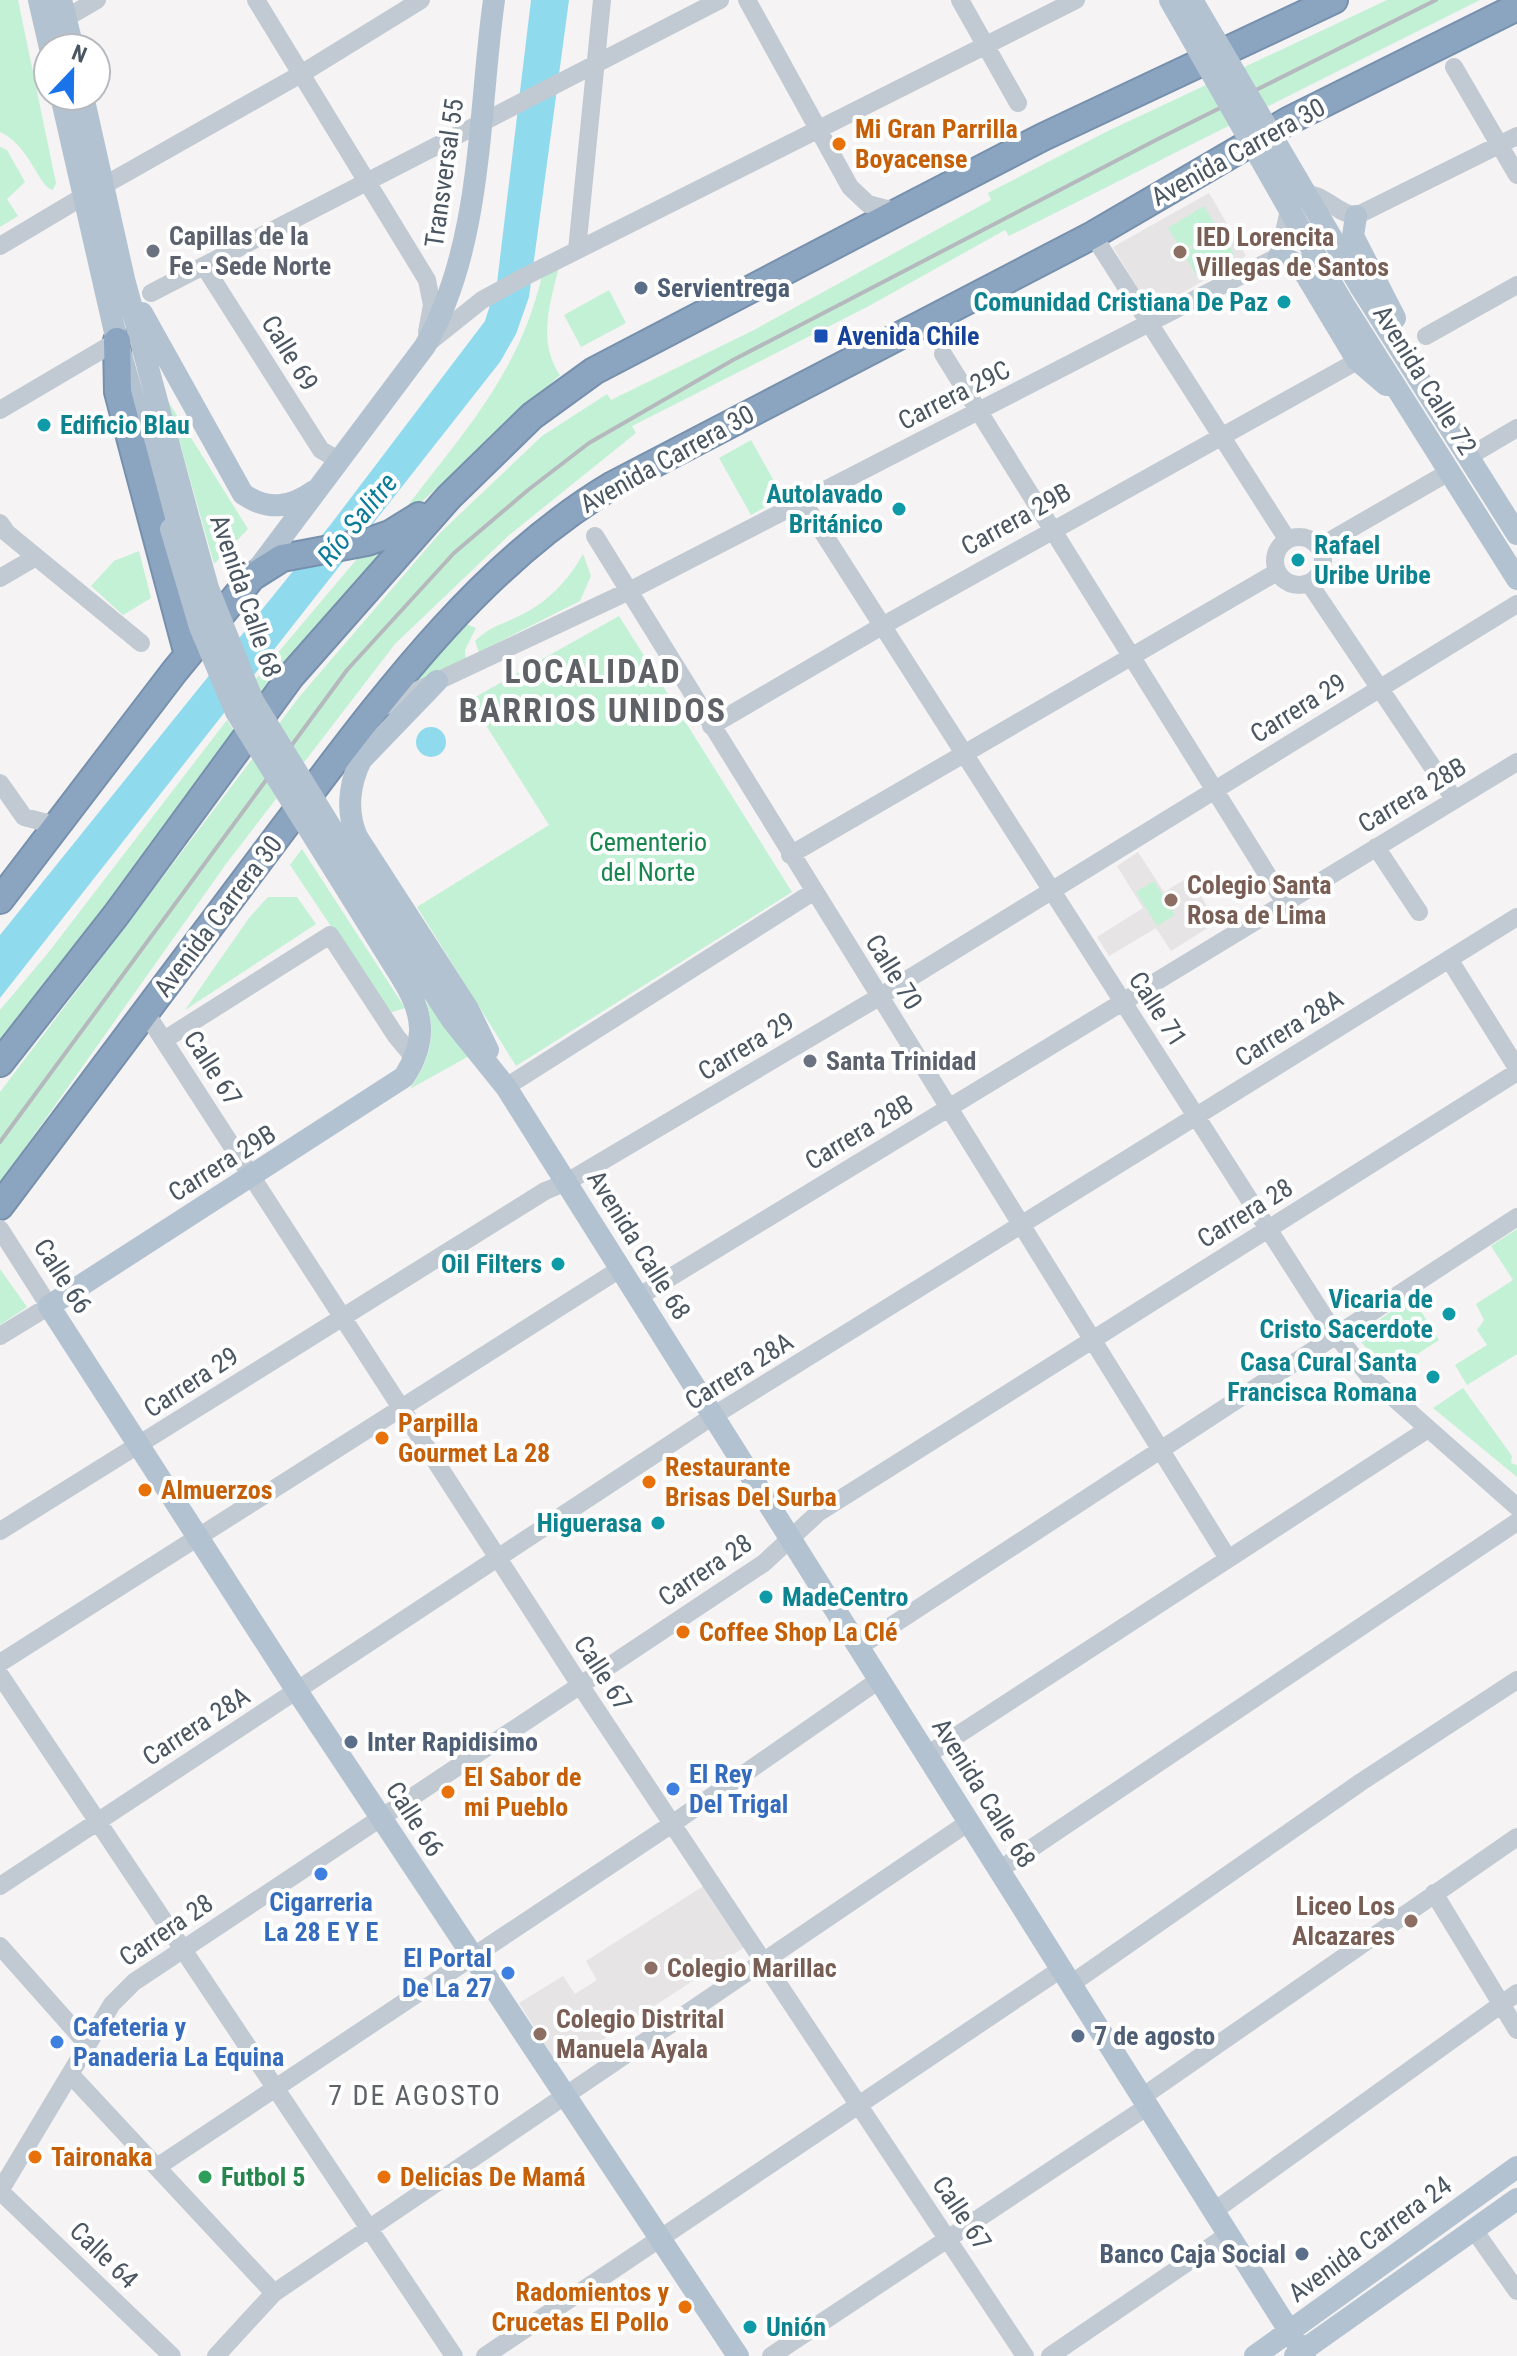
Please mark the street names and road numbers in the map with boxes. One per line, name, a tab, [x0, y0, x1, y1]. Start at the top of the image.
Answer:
street label: Avenida Carrera 30	[1146, 92, 1330, 212]
street label: Transversal 55	[419, 97, 469, 249]
street label: Avenida Calle 72	[1367, 300, 1483, 460]
street label: Calle 69	[255, 310, 325, 396]
street label: Carrera 29C	[893, 354, 1015, 436]
street label: Avenida Carrera 30	[575, 399, 759, 519]
street label: Carrera 29B	[956, 477, 1076, 561]
street label: Avenida Calle 68	[204, 511, 288, 681]
street label: Carrera 29	[1245, 667, 1351, 749]
street label: Carrera 28B	[1353, 751, 1471, 839]
street label: Avenida Carrera 30	[148, 830, 288, 1002]
street label: Calle 70	[859, 929, 929, 1015]
street label: Calle 71	[1123, 966, 1193, 1052]
street label: Carrera 28A	[1230, 983, 1348, 1073]
street label: Carrera 29	[693, 1006, 799, 1086]
street label: Calle 67	[178, 1025, 248, 1111]
street label: Carrera 28B	[800, 1088, 918, 1176]
street label: Carrera 29B	[163, 1118, 281, 1208]
street label: Avenida Calle 68	[581, 1165, 697, 1325]
street label: Carrera 28	[1192, 1172, 1298, 1254]
street label: Calle 66	[28, 1233, 98, 1319]
street label: Carrera 28A	[680, 1326, 798, 1416]
street label: Carrera 29	[138, 1340, 244, 1424]
street label: Carrera 28	[652, 1528, 758, 1612]
street label: Calle 67	[568, 1630, 638, 1716]
street label: Carrera 28A	[137, 1680, 255, 1772]
street label: Avenida Calle 68	[926, 1713, 1042, 1873]
street label: Calle 66	[380, 1776, 450, 1862]
street label: Carrera 28	[113, 1888, 219, 1972]
street label: Calle 67	[926, 2170, 998, 2256]
street label: Avenida Carrera 24	[1283, 2170, 1457, 2308]
street label: Calle 64	[64, 2215, 144, 2295]

